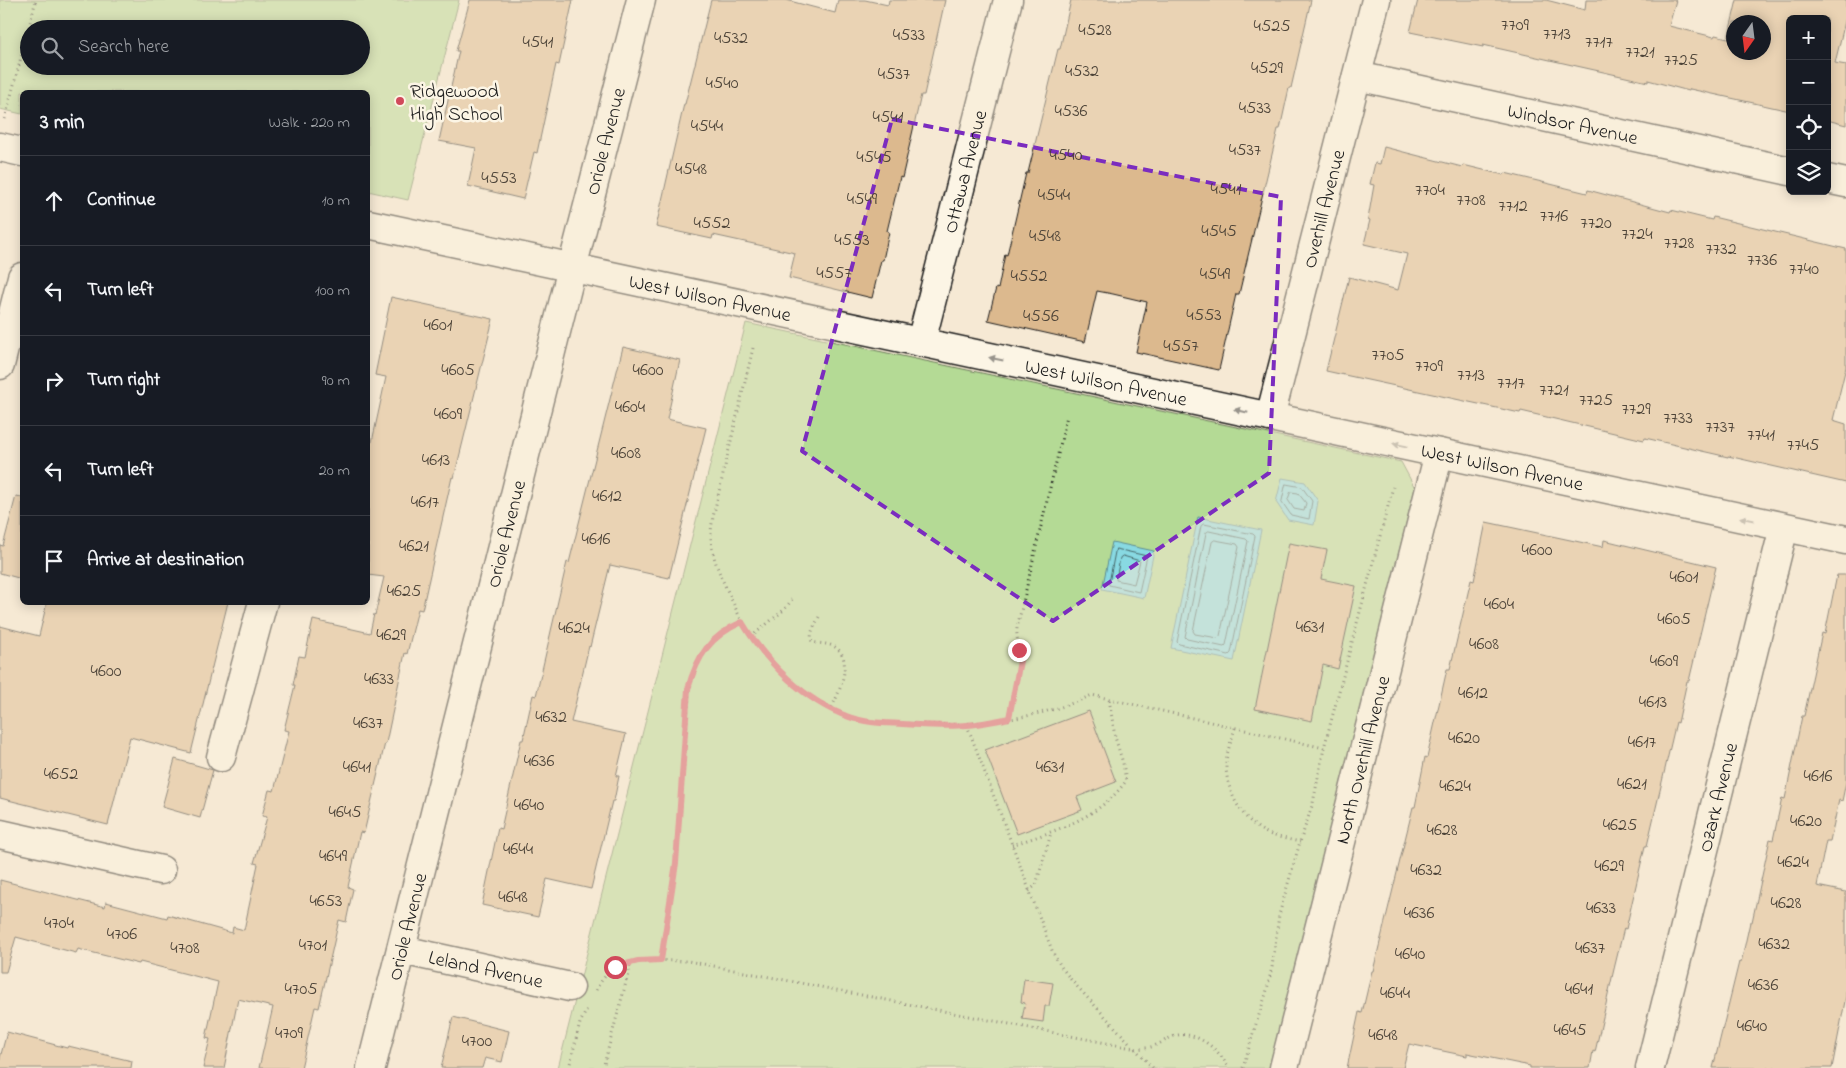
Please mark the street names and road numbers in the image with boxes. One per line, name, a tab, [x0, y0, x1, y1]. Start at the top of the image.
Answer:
street label: Oriole Avenue	[579, 85, 635, 198]
street label: Windsor Avenue	[1504, 97, 1640, 154]
street label: Ottawa Avenue	[937, 107, 996, 237]
street label: Overhill Avenue	[1296, 147, 1354, 272]
street label: West Wilson Avenue	[626, 268, 794, 331]
street label: West Wilson Avenue	[1022, 353, 1190, 416]
street label: West Wilson Avenue	[1418, 438, 1586, 500]
street label: Oriole Avenue	[480, 477, 535, 591]
street label: North Overhill Avenue	[1329, 673, 1399, 848]
street label: Ozark Avenue	[1692, 740, 1747, 856]
street label: Oriole Avenue	[382, 870, 436, 984]
street label: Leland Avenue	[425, 944, 546, 998]

